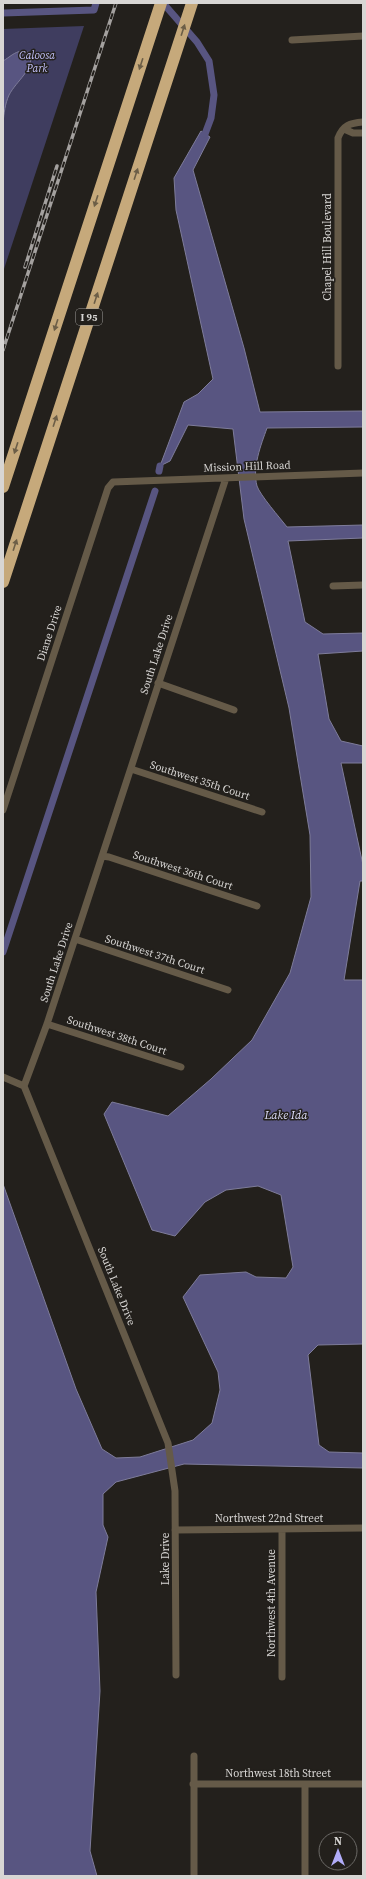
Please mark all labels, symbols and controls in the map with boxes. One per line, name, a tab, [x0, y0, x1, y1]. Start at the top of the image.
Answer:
one-way arrow	[181, 23, 187, 35]
park label: Caloosa Park	[19, 48, 55, 76]
one-way arrow	[138, 59, 144, 71]
one-way arrow	[133, 168, 139, 180]
street label: Chapel Hill Boulevard	[320, 192, 335, 301]
one-way arrow	[93, 196, 99, 208]
one-way arrow	[93, 292, 99, 304]
road number: I 95	[76, 309, 102, 325]
one-way arrow	[53, 319, 59, 331]
one-way arrow	[53, 415, 59, 427]
one-way arrow	[12, 443, 18, 455]
street label: Mission Hill Road	[203, 457, 292, 476]
one-way arrow	[12, 539, 18, 551]
street label: Diane Drive	[33, 603, 66, 663]
street label: South Lake Drive	[136, 612, 177, 696]
street label: Southwest 35th Court	[148, 757, 252, 804]
street label: Southwest 36th Court	[131, 847, 235, 894]
street label: South Lake Drive	[36, 920, 77, 1004]
street label: Southwest 37th Court	[103, 931, 207, 978]
street label: Southwest 38th Court	[65, 1012, 169, 1059]
water label: Lake Ida	[264, 1107, 308, 1123]
street label: South Lake Drive	[94, 1245, 139, 1328]
street label: Northwest 22nd Street	[215, 1511, 324, 1526]
street label: Lake Drive	[158, 1532, 173, 1585]
street label: Northwest 4th Avenue	[264, 1549, 279, 1657]
street label: Northwest 18th Street	[225, 1766, 331, 1781]
north arrow	[318, 1831, 358, 1871]
text: N	[334, 1834, 342, 1849]

